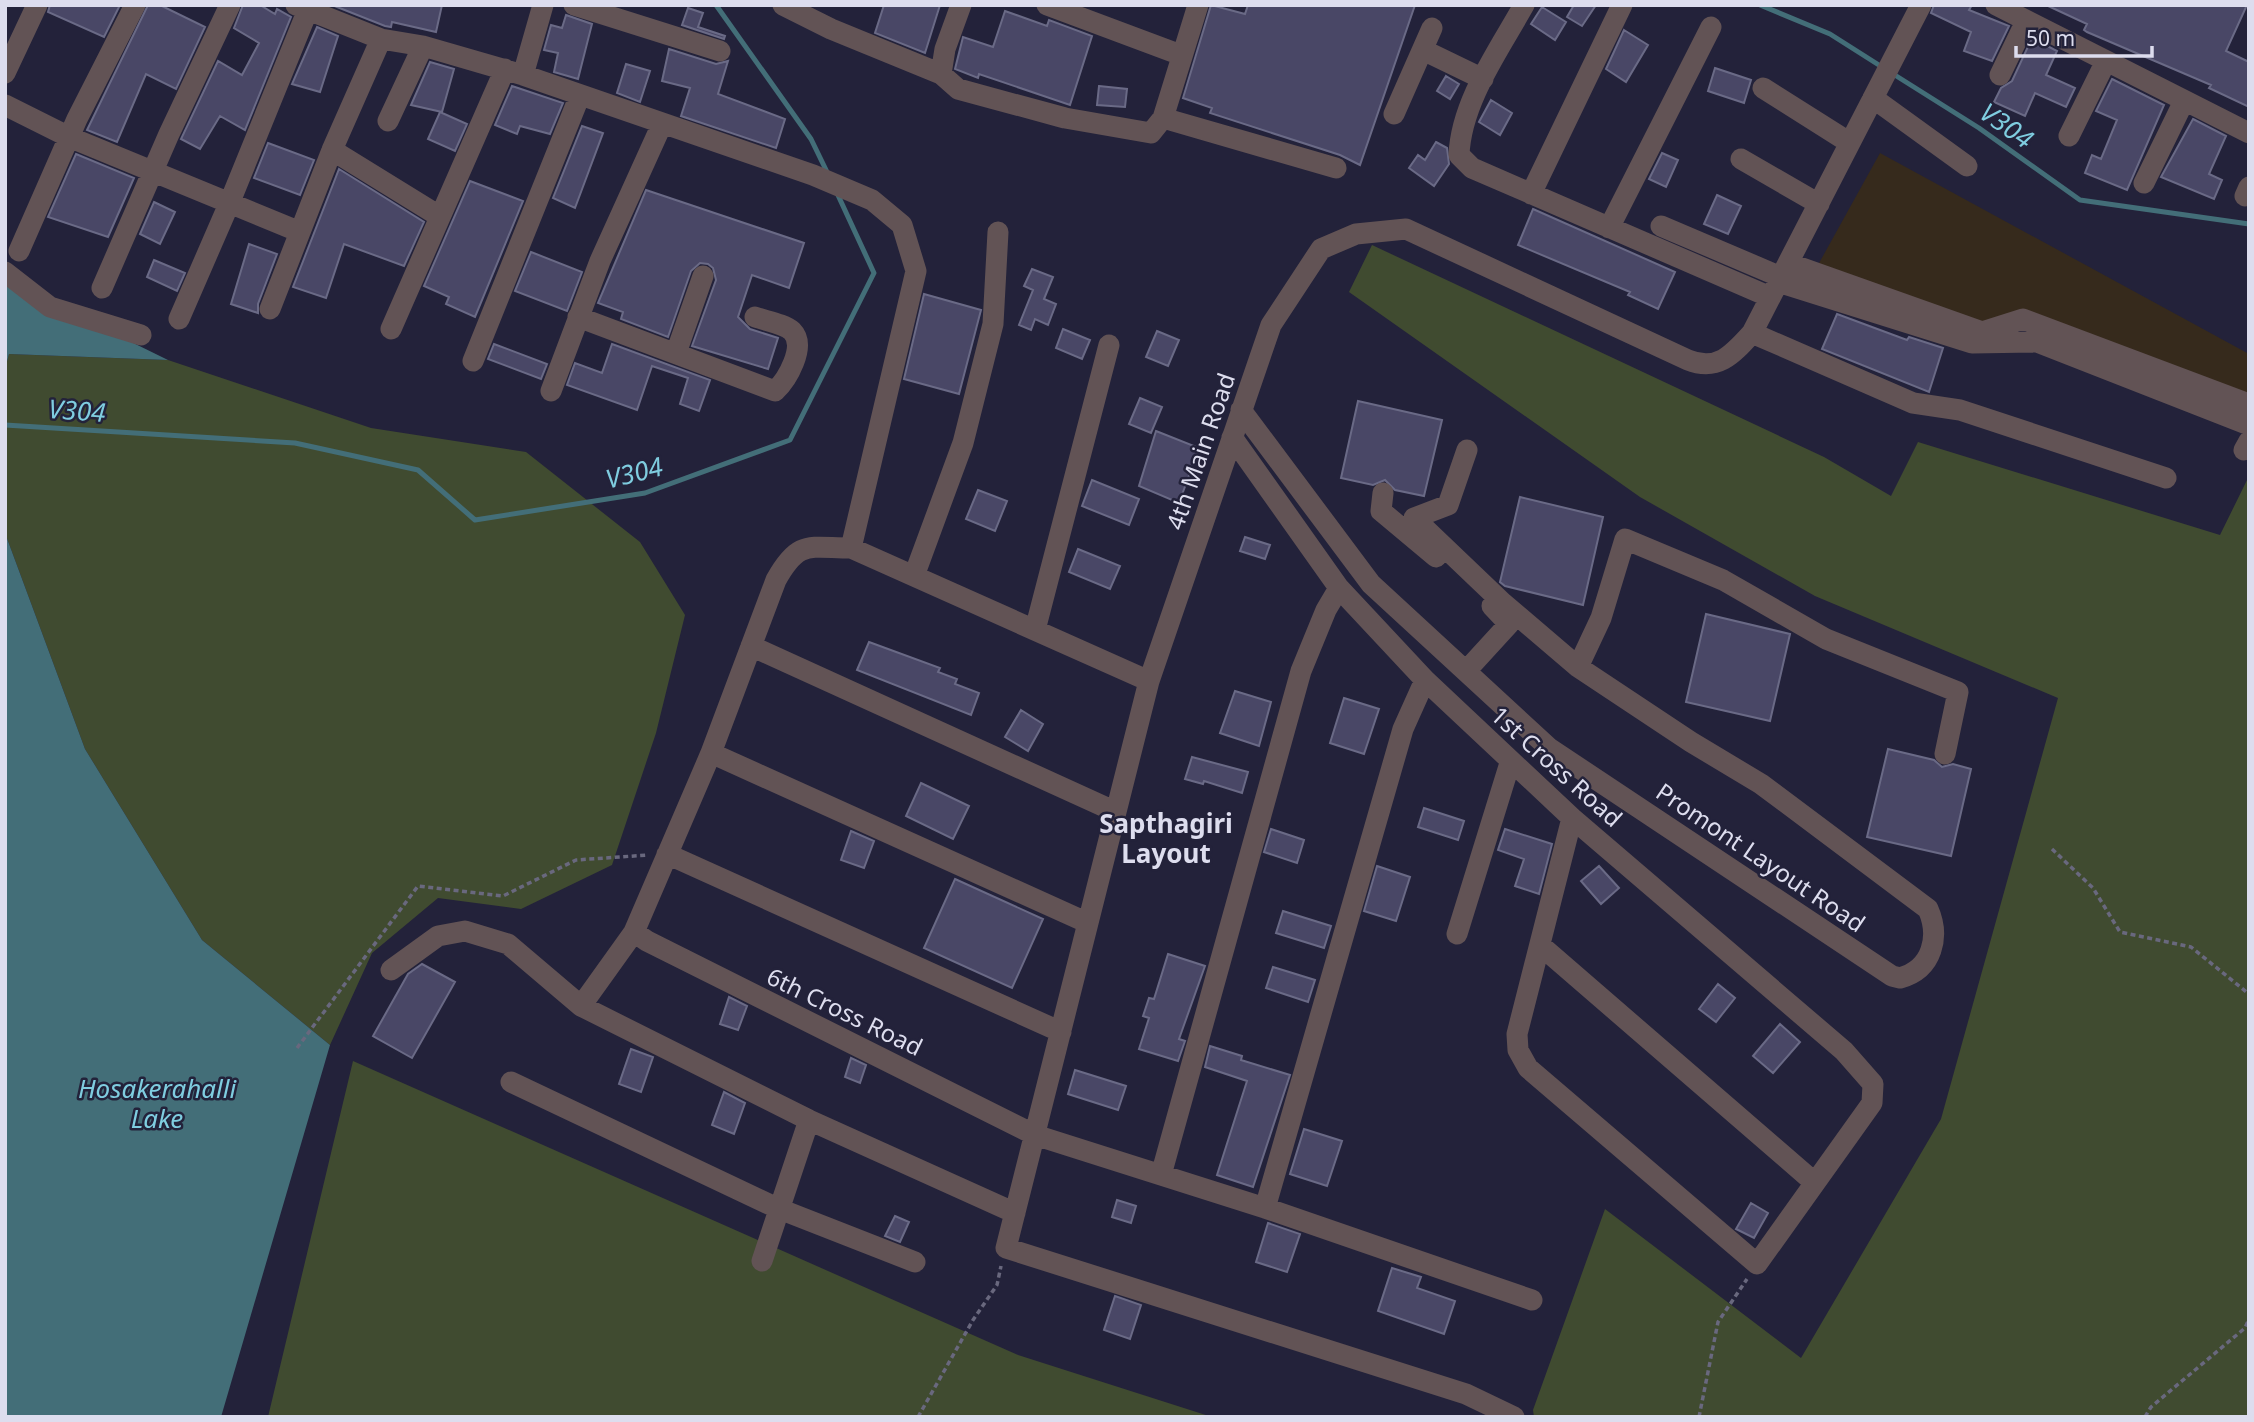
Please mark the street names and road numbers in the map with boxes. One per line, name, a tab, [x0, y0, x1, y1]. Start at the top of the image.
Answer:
street label: 4th Main Road	[1158, 368, 1242, 534]
street label: 1st Cross Road	[1484, 698, 1630, 834]
street label: Promont Layout Road	[1650, 775, 1872, 939]
street label: 6th Cross Road	[762, 959, 928, 1063]

